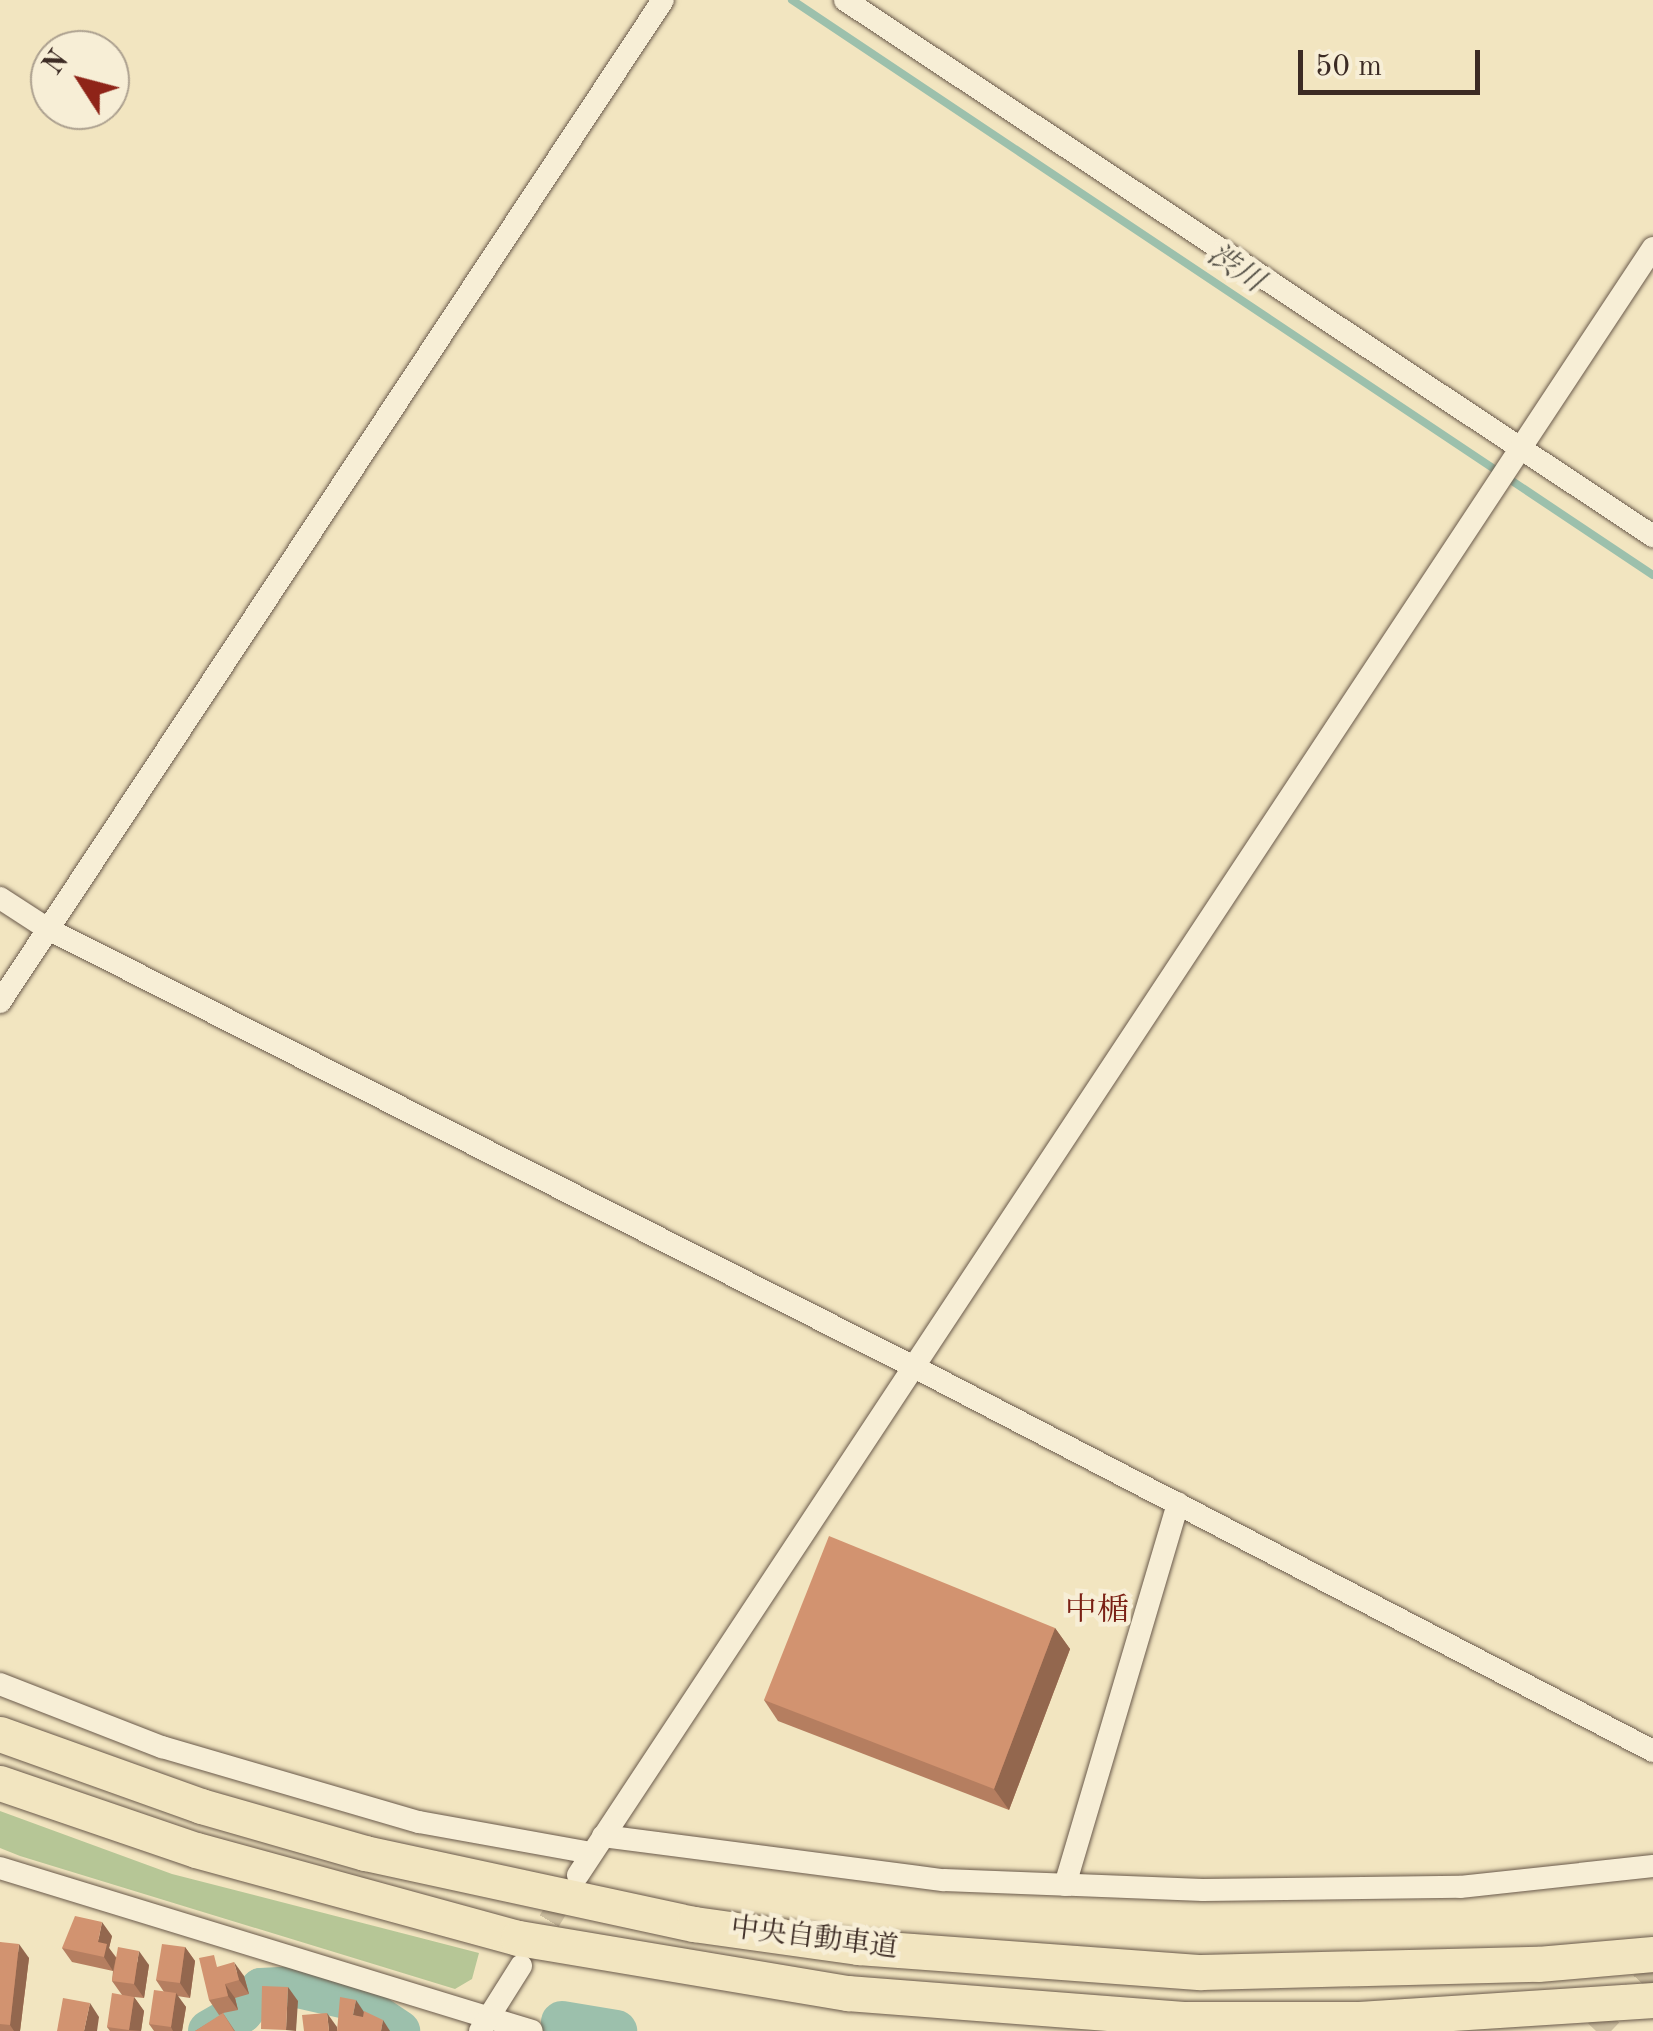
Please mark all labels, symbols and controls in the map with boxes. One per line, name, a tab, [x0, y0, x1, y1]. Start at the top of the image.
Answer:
north arrow	[30, 30, 130, 130]
scale bar	[1303, 30, 1486, 92]
text: N	[40, 47, 75, 80]
text: 50 m	[1315, 52, 1382, 82]
water label: 渋川	[1200, 237, 1270, 301]
district label: 中楯	[1065, 1593, 1129, 1631]
street label: 中央自動車道	[729, 1912, 899, 1966]

